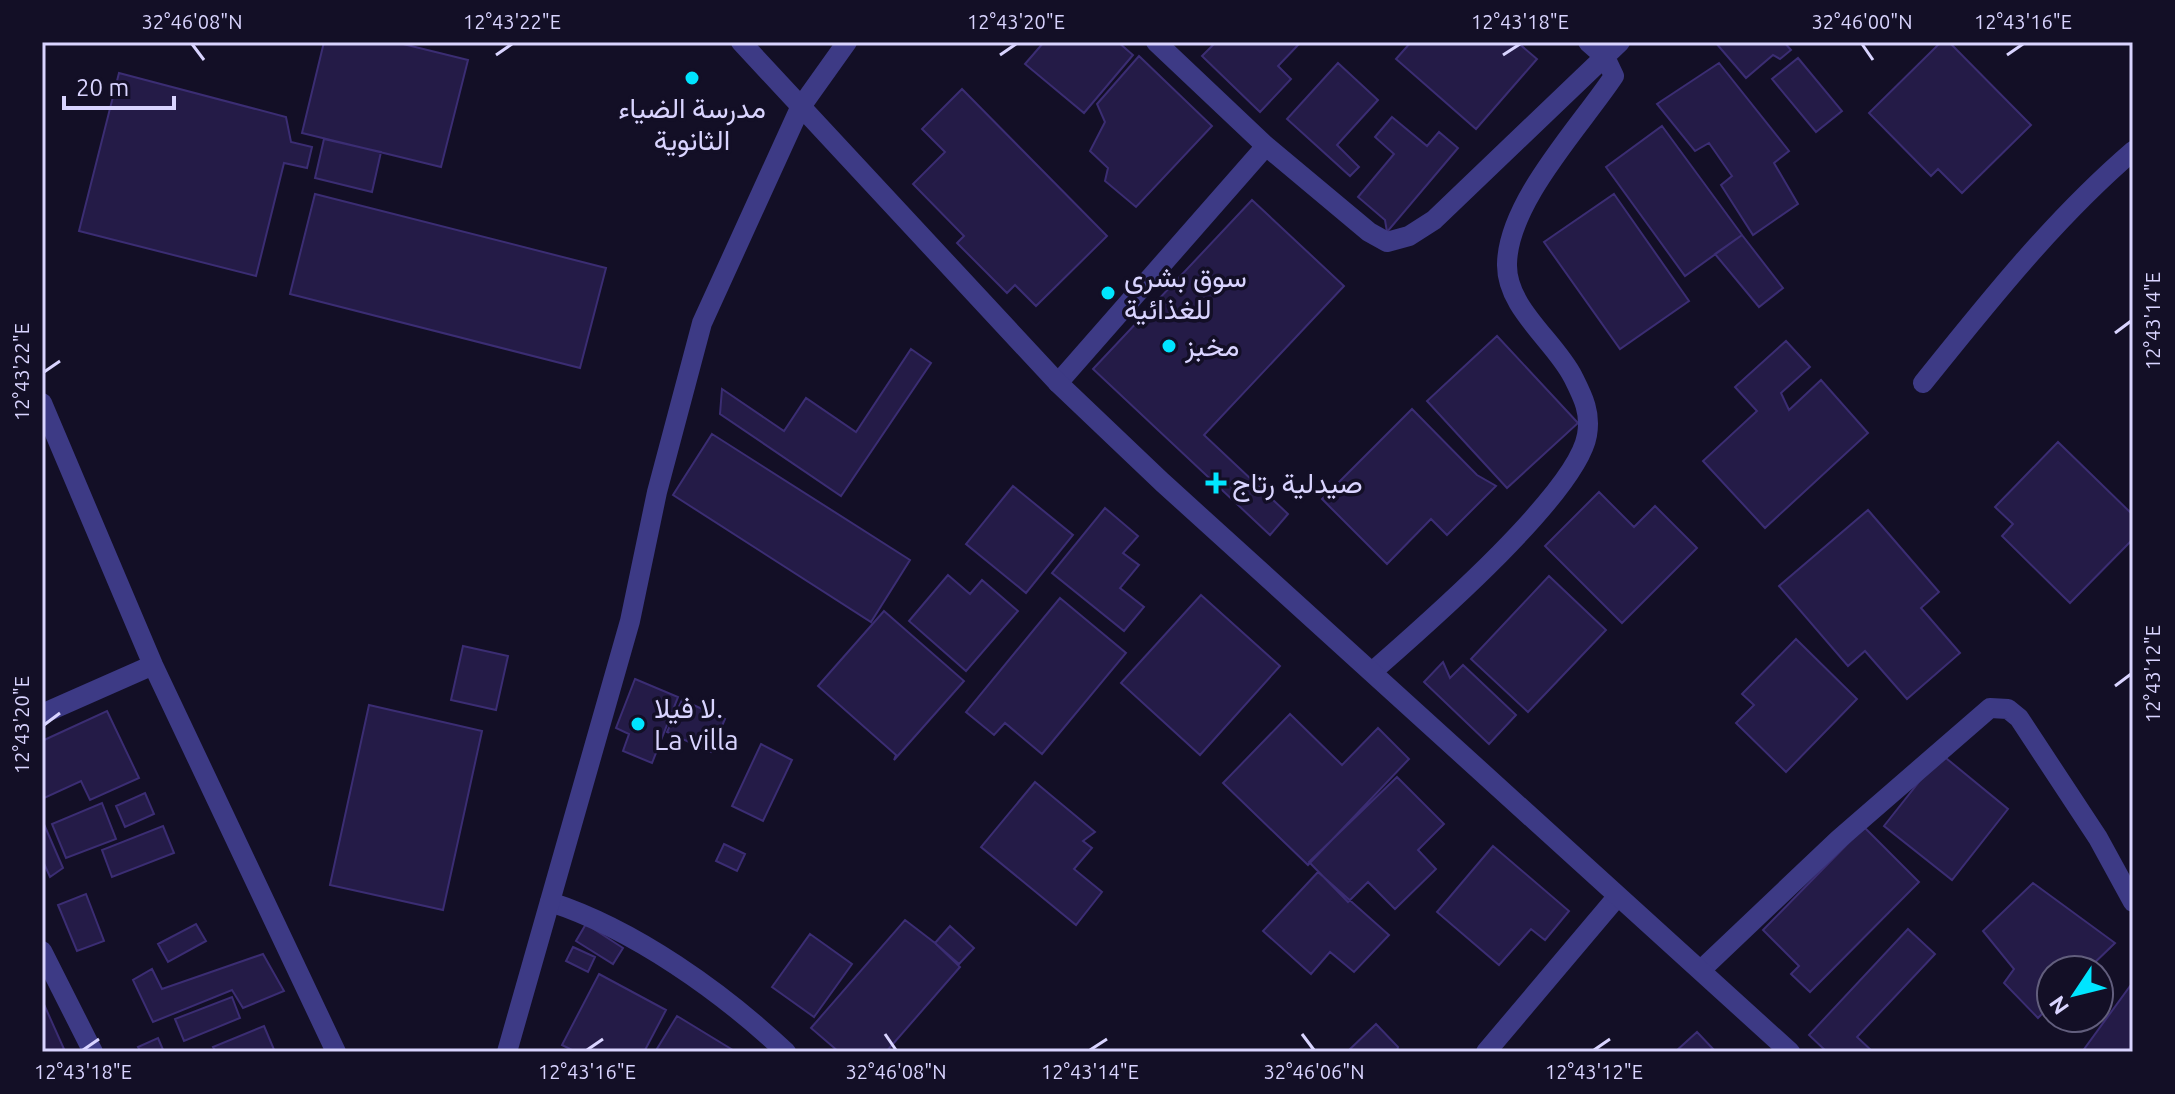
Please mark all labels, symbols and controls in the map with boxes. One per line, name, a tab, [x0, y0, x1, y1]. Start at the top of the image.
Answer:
text: 32°46'08"N	[141, 10, 243, 33]
text: 12°43'22"E	[463, 10, 561, 33]
text: 12°43'20"E	[967, 10, 1065, 33]
text: 12°43'18"E	[1471, 10, 1569, 33]
text: 32°46'00"N	[1811, 10, 1913, 33]
text: 12°43'16"E	[1974, 10, 2072, 33]
scale bar	[64, 60, 174, 110]
marker: مدرسة الضياء الثانوية	[683, 69, 701, 87]
text: 20 m	[76, 74, 129, 101]
place label: مدرسة الضياء الثانوية	[618, 92, 766, 158]
place label: سوق بشرى للغذائية	[1124, 261, 1247, 325]
text: 12°43'14"E	[2141, 272, 2164, 370]
marker: سوق بشرى للغذائية	[1099, 284, 1117, 302]
text: 12°43'22"E	[10, 323, 33, 421]
place label: مخبز	[1184, 330, 1240, 364]
marker: مخبز	[1160, 337, 1178, 355]
place label: صيدلية رتاج	[1232, 467, 1363, 502]
marker: صيدلية رتاج	[1207, 474, 1225, 492]
text: 12°43'12"E	[2141, 625, 2164, 723]
text: 12°43'20"E	[10, 676, 33, 774]
place label: لا فيلا. La villa	[654, 692, 739, 755]
marker: لا فيلا. La villa	[629, 715, 647, 733]
north arrow	[2035, 954, 2115, 1034]
text: N	[2043, 992, 2073, 1020]
text: 12°43'18"E	[34, 1060, 132, 1083]
text: 12°43'16"E	[538, 1060, 636, 1083]
text: 32°46'08"N	[845, 1060, 947, 1083]
text: 12°43'14"E	[1041, 1060, 1139, 1083]
text: 32°46'06"N	[1263, 1060, 1365, 1083]
text: 12°43'12"E	[1545, 1060, 1643, 1083]

